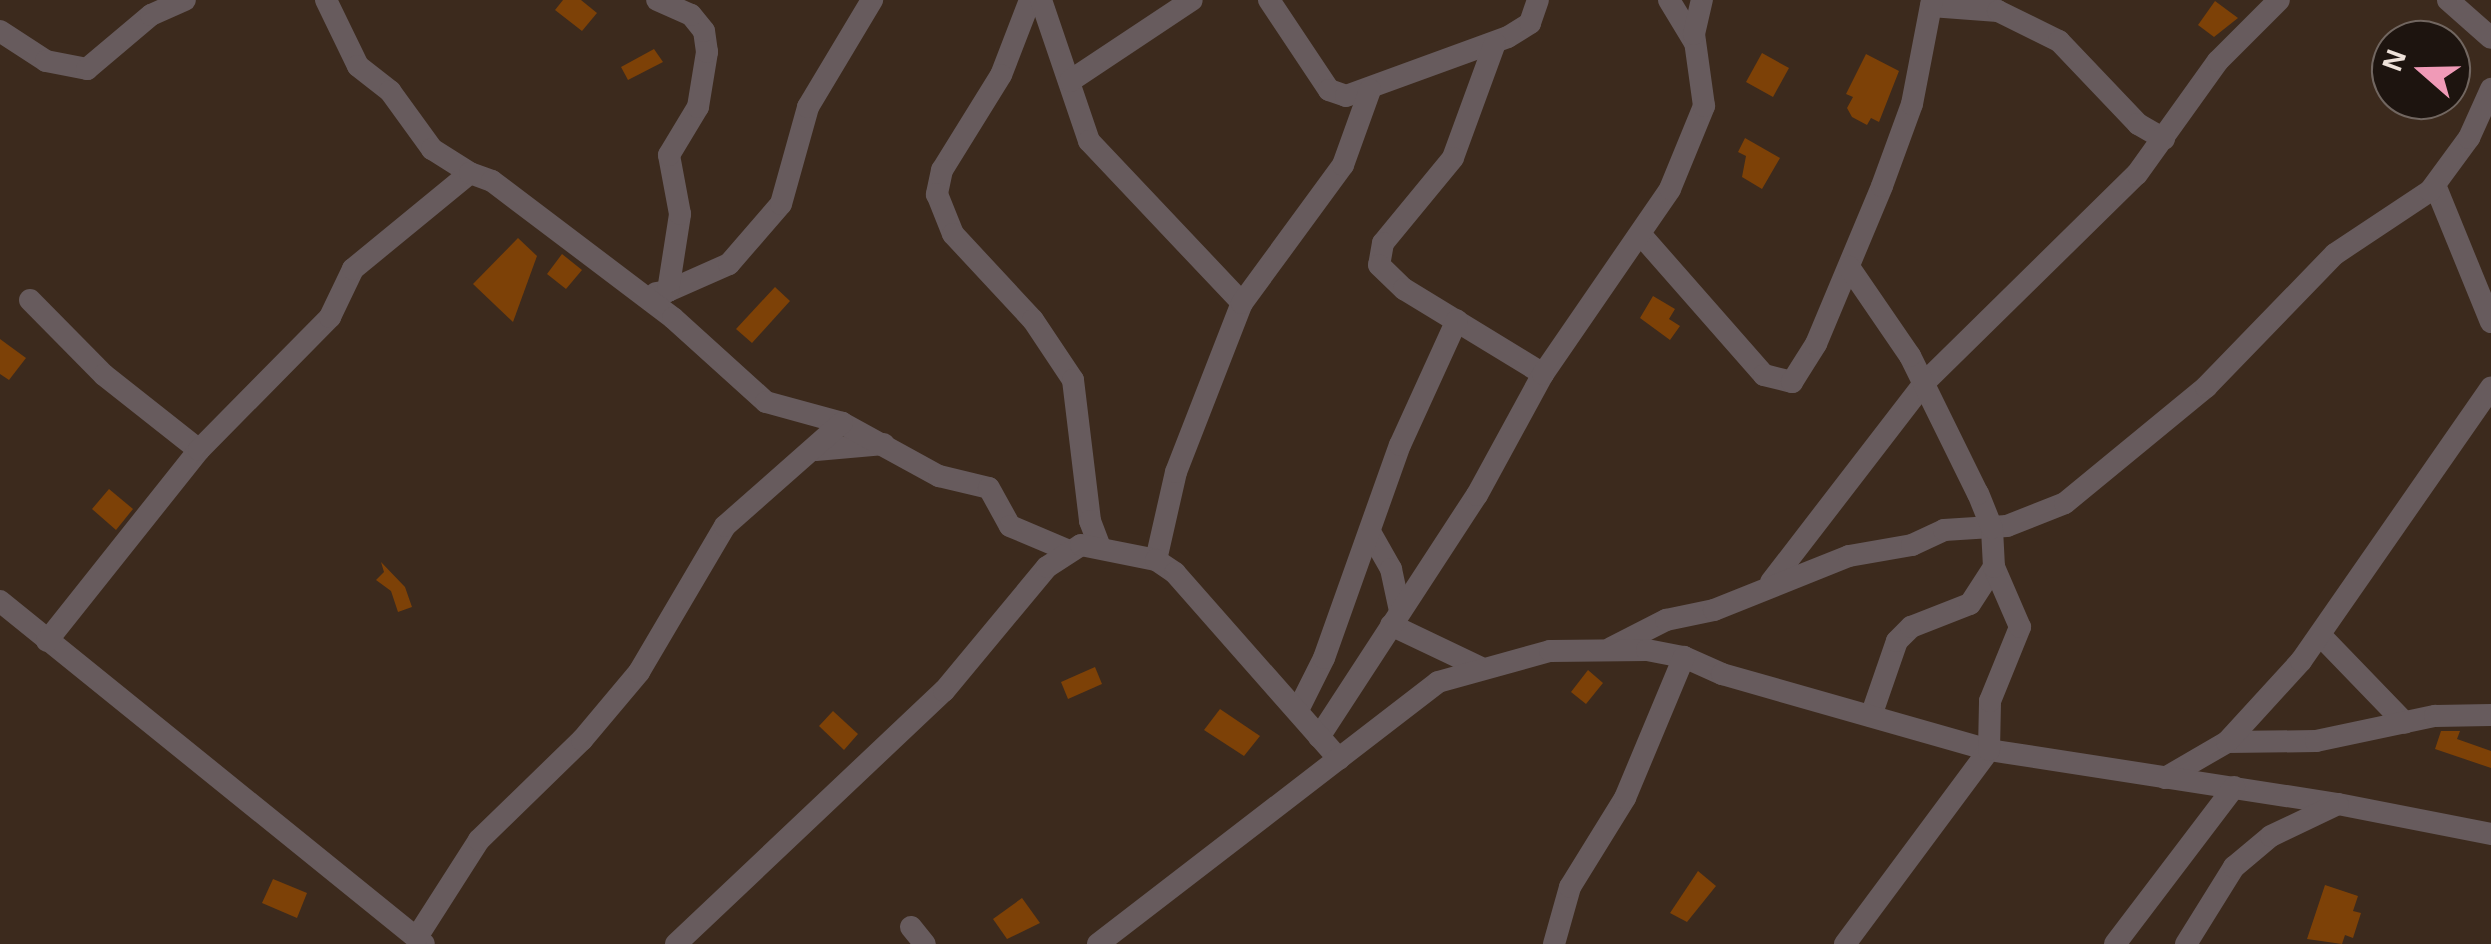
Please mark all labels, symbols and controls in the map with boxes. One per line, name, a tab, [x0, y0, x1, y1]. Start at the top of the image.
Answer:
north arrow	[2371, 20, 2471, 120]
text: N	[2376, 45, 2412, 75]

